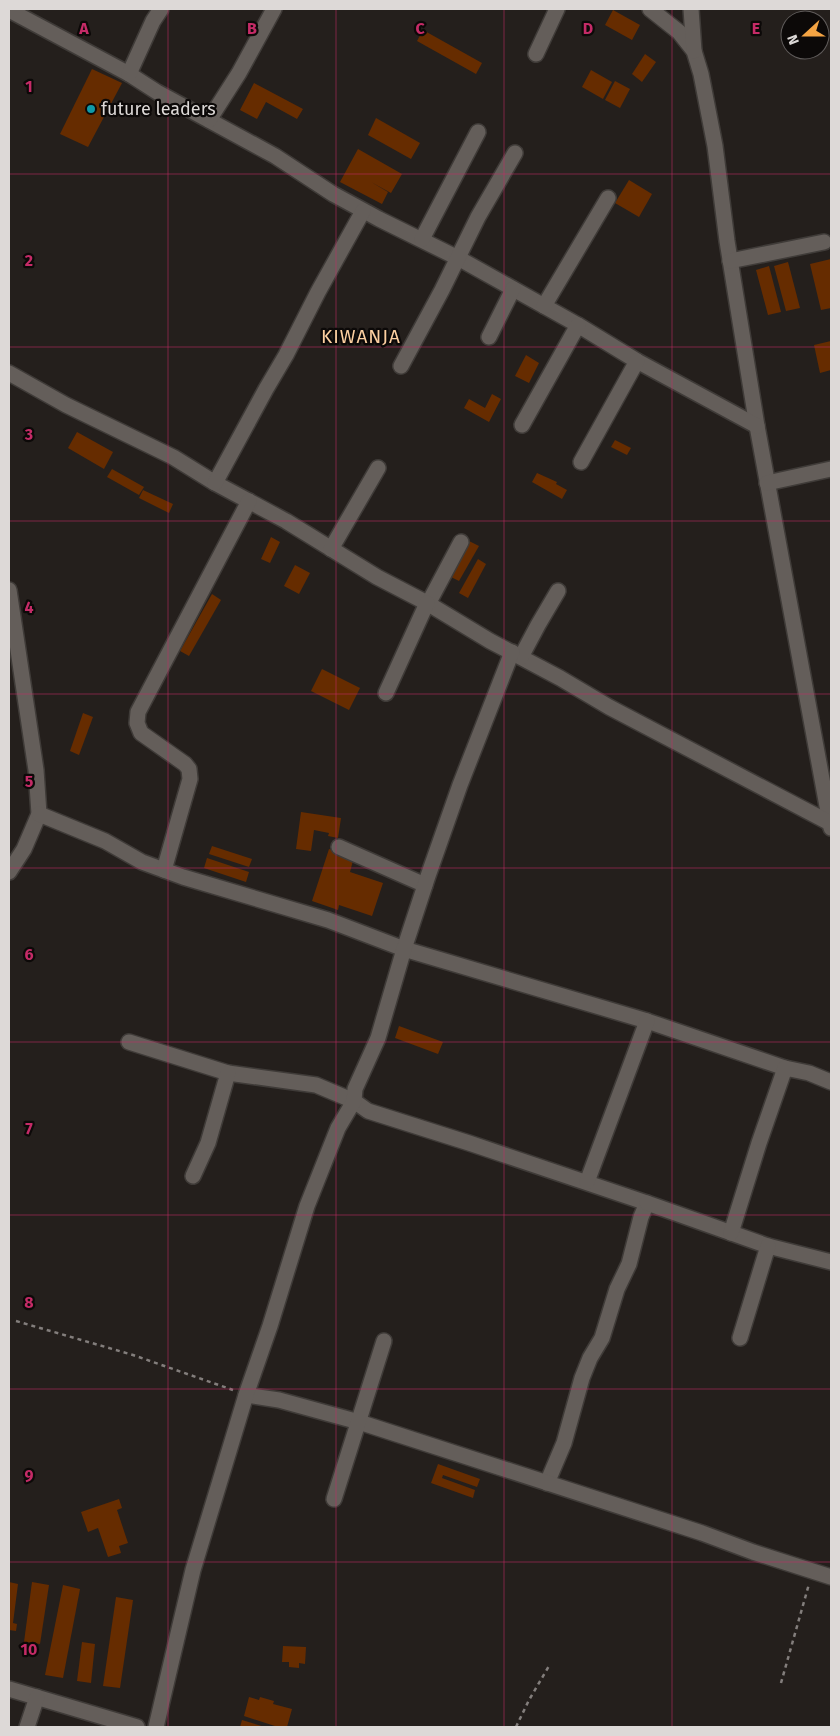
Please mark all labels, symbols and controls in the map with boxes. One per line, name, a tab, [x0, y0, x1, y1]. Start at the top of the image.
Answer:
north arrow	[780, 10, 830, 60]
text: A	[78, 19, 89, 38]
text: B	[247, 19, 257, 38]
text: C	[415, 19, 425, 38]
text: D	[583, 19, 593, 38]
text: E	[752, 19, 760, 38]
text: N	[784, 32, 803, 47]
text: 1	[25, 77, 33, 96]
place label: future leaders	[101, 98, 216, 120]
marker: future leaders	[85, 103, 97, 115]
text: 2	[25, 251, 33, 270]
district label: KIWANJA	[321, 325, 401, 348]
text: 3	[24, 425, 33, 444]
text: 4	[24, 598, 34, 617]
text: 5	[25, 772, 34, 791]
text: 6	[24, 945, 34, 964]
text: 7	[25, 1119, 33, 1138]
text: 8	[24, 1293, 34, 1312]
text: 9	[25, 1466, 34, 1485]
text: 10	[21, 1640, 37, 1659]

